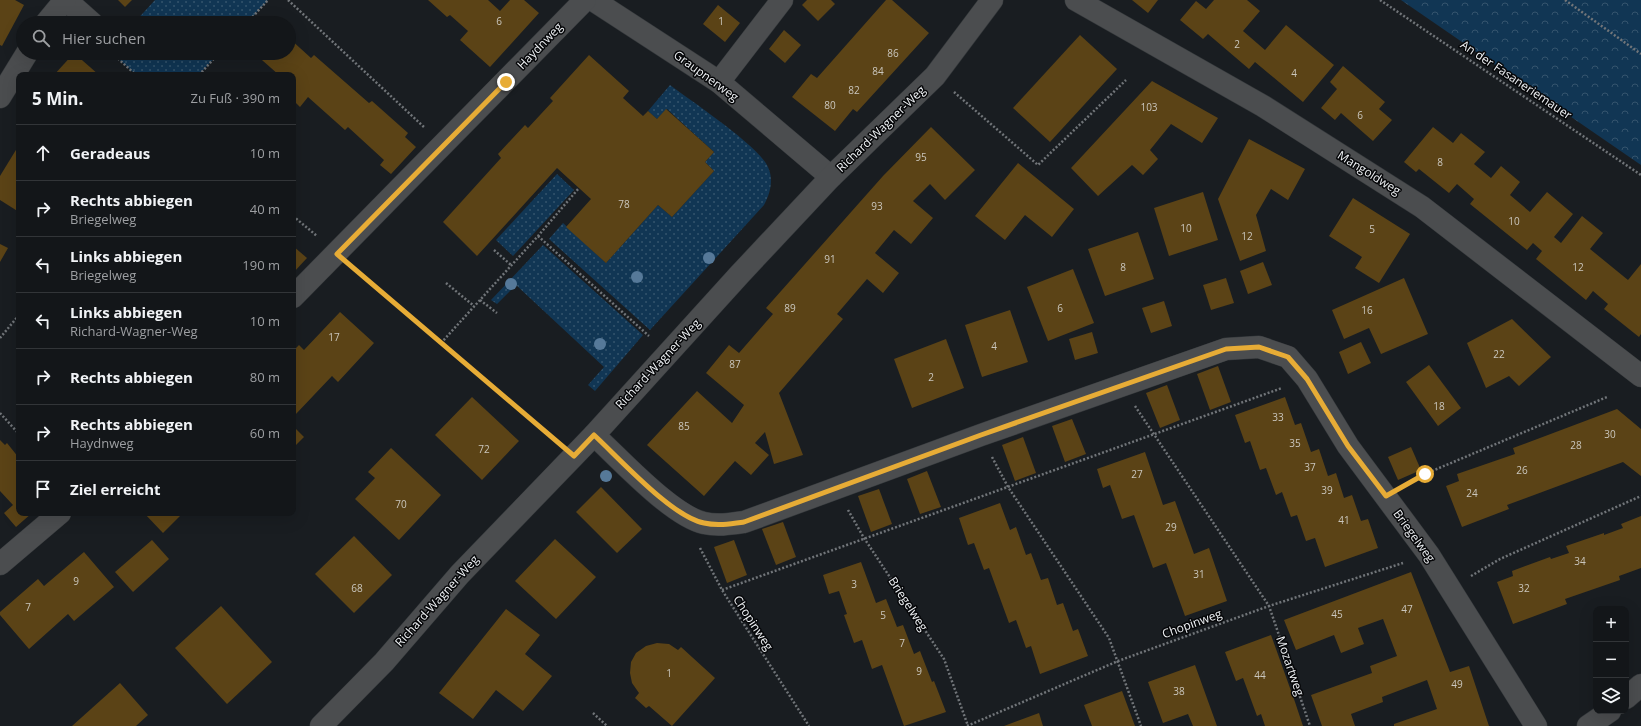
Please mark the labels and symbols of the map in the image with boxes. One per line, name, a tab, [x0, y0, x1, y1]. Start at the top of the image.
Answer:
house number: 6	[496, 14, 502, 28]
house number: 1	[718, 14, 724, 28]
street label: Haydnweg	[513, 18, 567, 73]
street label: An der Fasaneriemauer	[1457, 36, 1575, 123]
house number: 2	[1234, 37, 1240, 51]
street label: Graupnerweg	[670, 46, 743, 105]
house number: 86	[887, 46, 899, 60]
house number: 84	[872, 64, 884, 78]
house number: 4	[1291, 66, 1297, 80]
route end	[497, 73, 515, 91]
street label: Richard-Wagner-Weg	[832, 81, 929, 176]
house number: 82	[848, 83, 860, 97]
house number: 80	[824, 98, 836, 112]
house number: 103	[1140, 100, 1158, 114]
house number: 6	[1357, 108, 1363, 122]
street label: Mangoldweg	[1334, 146, 1404, 199]
house number: 95	[915, 150, 927, 164]
house number: 8	[1437, 155, 1443, 169]
house number: 78	[618, 197, 630, 211]
house number: 93	[871, 199, 883, 213]
house number: 10	[1508, 214, 1520, 228]
house number: 10	[1180, 221, 1192, 235]
house number: 5	[1369, 222, 1375, 236]
house number: 12	[1241, 229, 1253, 243]
house number: 91	[824, 252, 836, 266]
house number: 8	[1120, 260, 1126, 274]
house number: 12	[1572, 260, 1584, 274]
house number: 89	[784, 301, 796, 315]
house number: 6	[1057, 301, 1063, 315]
house number: 16	[1361, 303, 1373, 317]
street label: Richard-Wagner-Weg	[611, 314, 704, 413]
house number: 17	[328, 330, 340, 344]
house number: 4	[991, 339, 997, 353]
house number: 22	[1493, 347, 1505, 361]
house number: 87	[729, 357, 741, 371]
house number: 2	[928, 370, 934, 384]
house number: 18	[1433, 399, 1445, 413]
house number: 33	[1272, 410, 1284, 424]
house number: 85	[678, 419, 690, 433]
house number: 30	[1604, 427, 1616, 441]
house number: 35	[1289, 436, 1301, 450]
house number: 28	[1570, 438, 1582, 452]
house number: 72	[478, 442, 490, 456]
house number: 37	[1304, 460, 1316, 474]
house number: 26	[1516, 463, 1528, 477]
route start	[1416, 465, 1434, 483]
house number: 27	[1131, 467, 1143, 481]
house number: 39	[1321, 483, 1333, 497]
house number: 24	[1466, 486, 1478, 500]
house number: 70	[395, 497, 407, 511]
street label: Briegelweg	[1390, 506, 1440, 566]
house number: 41	[1338, 513, 1350, 527]
house number: 29	[1165, 520, 1177, 534]
street label: Richard-Wagner-Weg	[391, 551, 483, 650]
house number: 34	[1574, 554, 1586, 568]
house number: 31	[1193, 567, 1205, 581]
street label: Briegelweg	[885, 573, 932, 634]
house number: 9	[73, 574, 79, 588]
house number: 3	[851, 577, 857, 591]
house number: 68	[351, 581, 363, 595]
house number: 32	[1518, 581, 1530, 595]
street label: Chopinweg	[729, 592, 778, 654]
house number: 7	[25, 600, 31, 614]
house number: 47	[1401, 602, 1413, 616]
street label: Chopinweg	[1160, 605, 1225, 642]
house number: 45	[1331, 607, 1343, 621]
house number: 5	[880, 608, 886, 622]
street label: Mozartweg	[1272, 634, 1309, 698]
house number: 7	[899, 636, 905, 650]
house number: 9	[916, 664, 922, 678]
house number: 1	[666, 666, 672, 680]
house number: 44	[1254, 668, 1266, 682]
house number: 49	[1451, 677, 1463, 691]
house number: 38	[1173, 684, 1185, 698]

